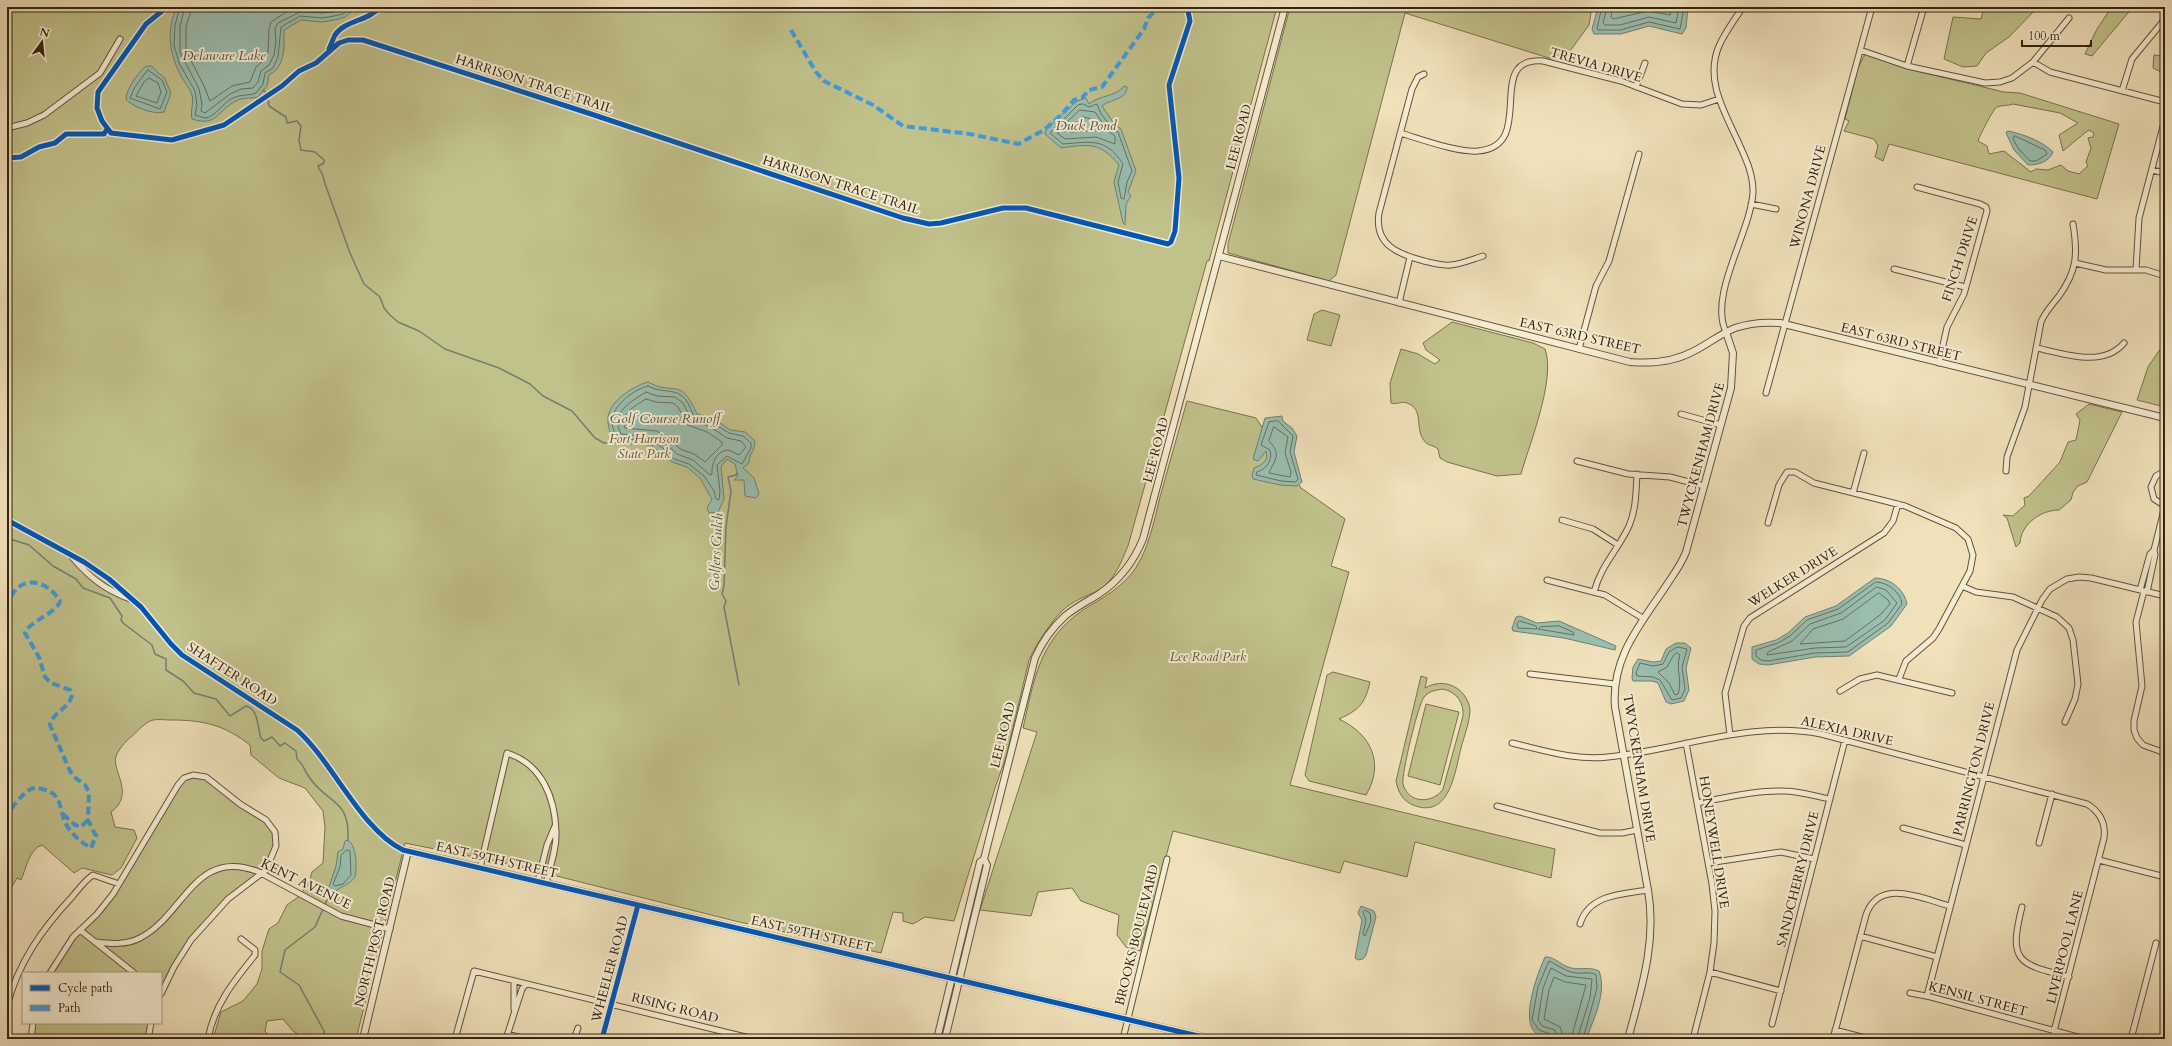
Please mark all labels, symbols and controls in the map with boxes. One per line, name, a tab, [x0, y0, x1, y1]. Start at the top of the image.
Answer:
north arrow	[22, 22, 62, 62]
scale bar	[2022, 22, 2091, 48]
text: N	[38, 24, 51, 41]
text: 100 m	[2028, 28, 2061, 44]
street label: TREVIA DRIVE	[1548, 43, 1644, 87]
water label: Delaware Lake	[182, 46, 266, 65]
street label: HARRISON TRACE TRAIL	[453, 50, 615, 118]
street label: LEE ROAD	[1222, 102, 1256, 172]
water label: Duck Pond	[1055, 116, 1118, 135]
street label: WINONA DRIVE	[1785, 143, 1830, 252]
street label: HARRISON TRACE TRAIL	[760, 151, 922, 219]
street label: FINCH DRIVE	[1938, 214, 1982, 304]
street label: EAST 63RD STREET	[1518, 313, 1643, 359]
street label: EAST 63RD STREET	[1839, 318, 1964, 366]
street label: TWYCKENHAM DRIVE	[1673, 380, 1729, 530]
water label: Golf Course Runoff	[610, 409, 723, 428]
street label: LEE ROAD	[1139, 415, 1173, 485]
park label: Fort Harrison State Park	[609, 430, 679, 463]
water label: Golfers Gulch	[704, 513, 728, 591]
street label: WELKER DRIVE	[1744, 542, 1841, 612]
street label: SHAFTER ROAD	[183, 638, 281, 710]
park label: Lee Road Park	[1170, 648, 1247, 666]
street label: TWYCKENHAM DRIVE	[1618, 693, 1660, 843]
street label: LEE ROAD	[986, 700, 1020, 770]
street label: PARRINGTON DRIVE	[1949, 700, 1999, 838]
street label: ALEXIA DRIVE	[1799, 712, 1895, 750]
street label: HONEYWELL DRIVE	[1695, 774, 1733, 910]
street label: SANDCHERRY DRIVE	[1772, 809, 1824, 949]
street label: EAST 59TH STREET	[434, 837, 560, 883]
street label: KENT AVENUE	[258, 854, 354, 914]
street label: BROOKS BOULEVARD	[1111, 863, 1163, 1007]
street label: NORTH POST ROAD	[350, 875, 400, 1009]
street label: LIVERPOOL LANE	[2042, 888, 2088, 1006]
street label: EAST 59TH STREET	[749, 911, 875, 957]
street label: WHEELER ROAD	[587, 914, 633, 1025]
legend	[22, 972, 162, 1024]
street label: KENSIL STREET	[1927, 977, 2030, 1021]
text: Cycle path	[58, 980, 113, 996]
street label: RISING ROAD	[629, 988, 721, 1028]
text: Path	[58, 1000, 81, 1016]

